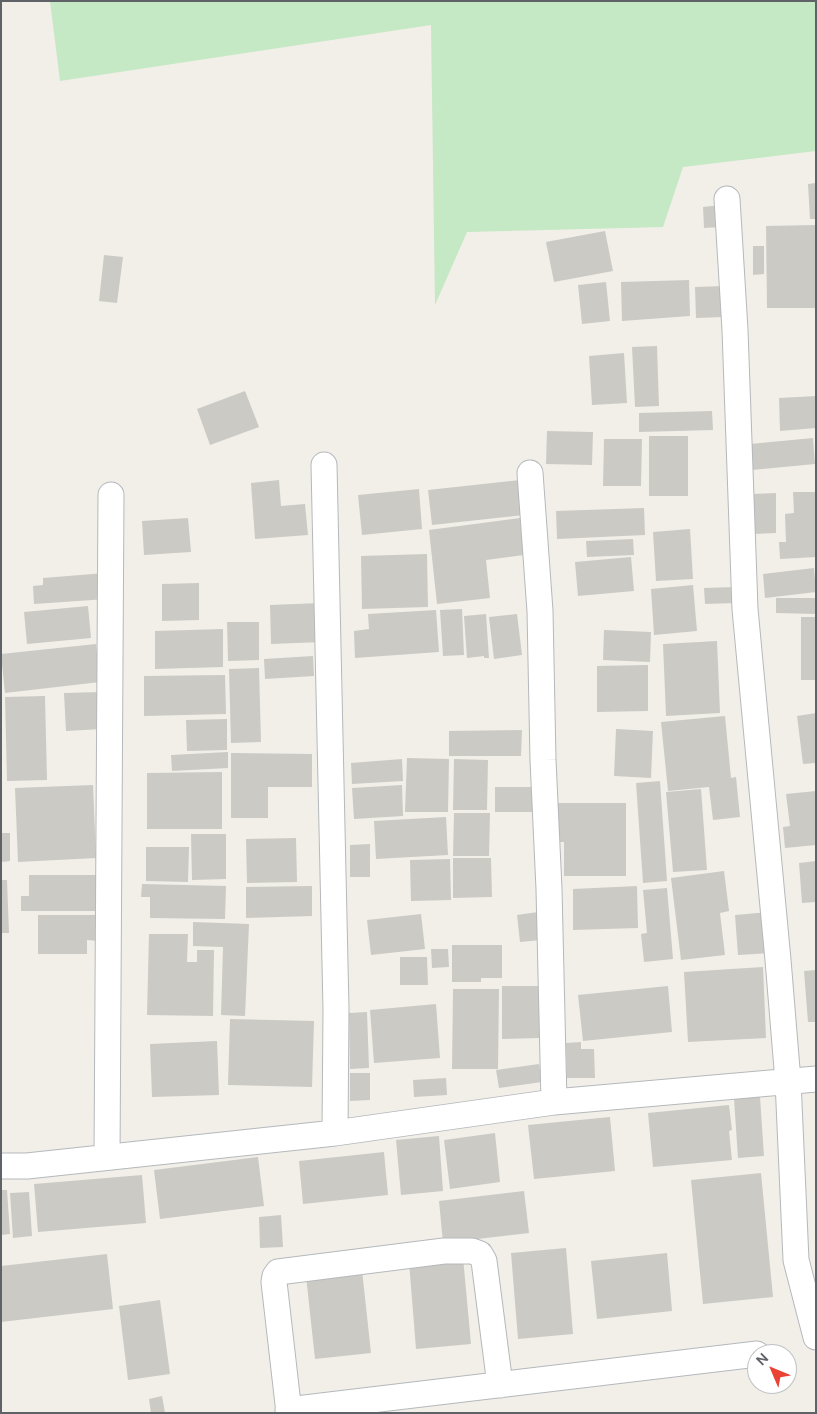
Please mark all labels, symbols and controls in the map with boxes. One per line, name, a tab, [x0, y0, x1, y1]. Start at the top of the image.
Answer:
north arrow	[747, 1344, 797, 1394]
text: N	[752, 1349, 772, 1369]

